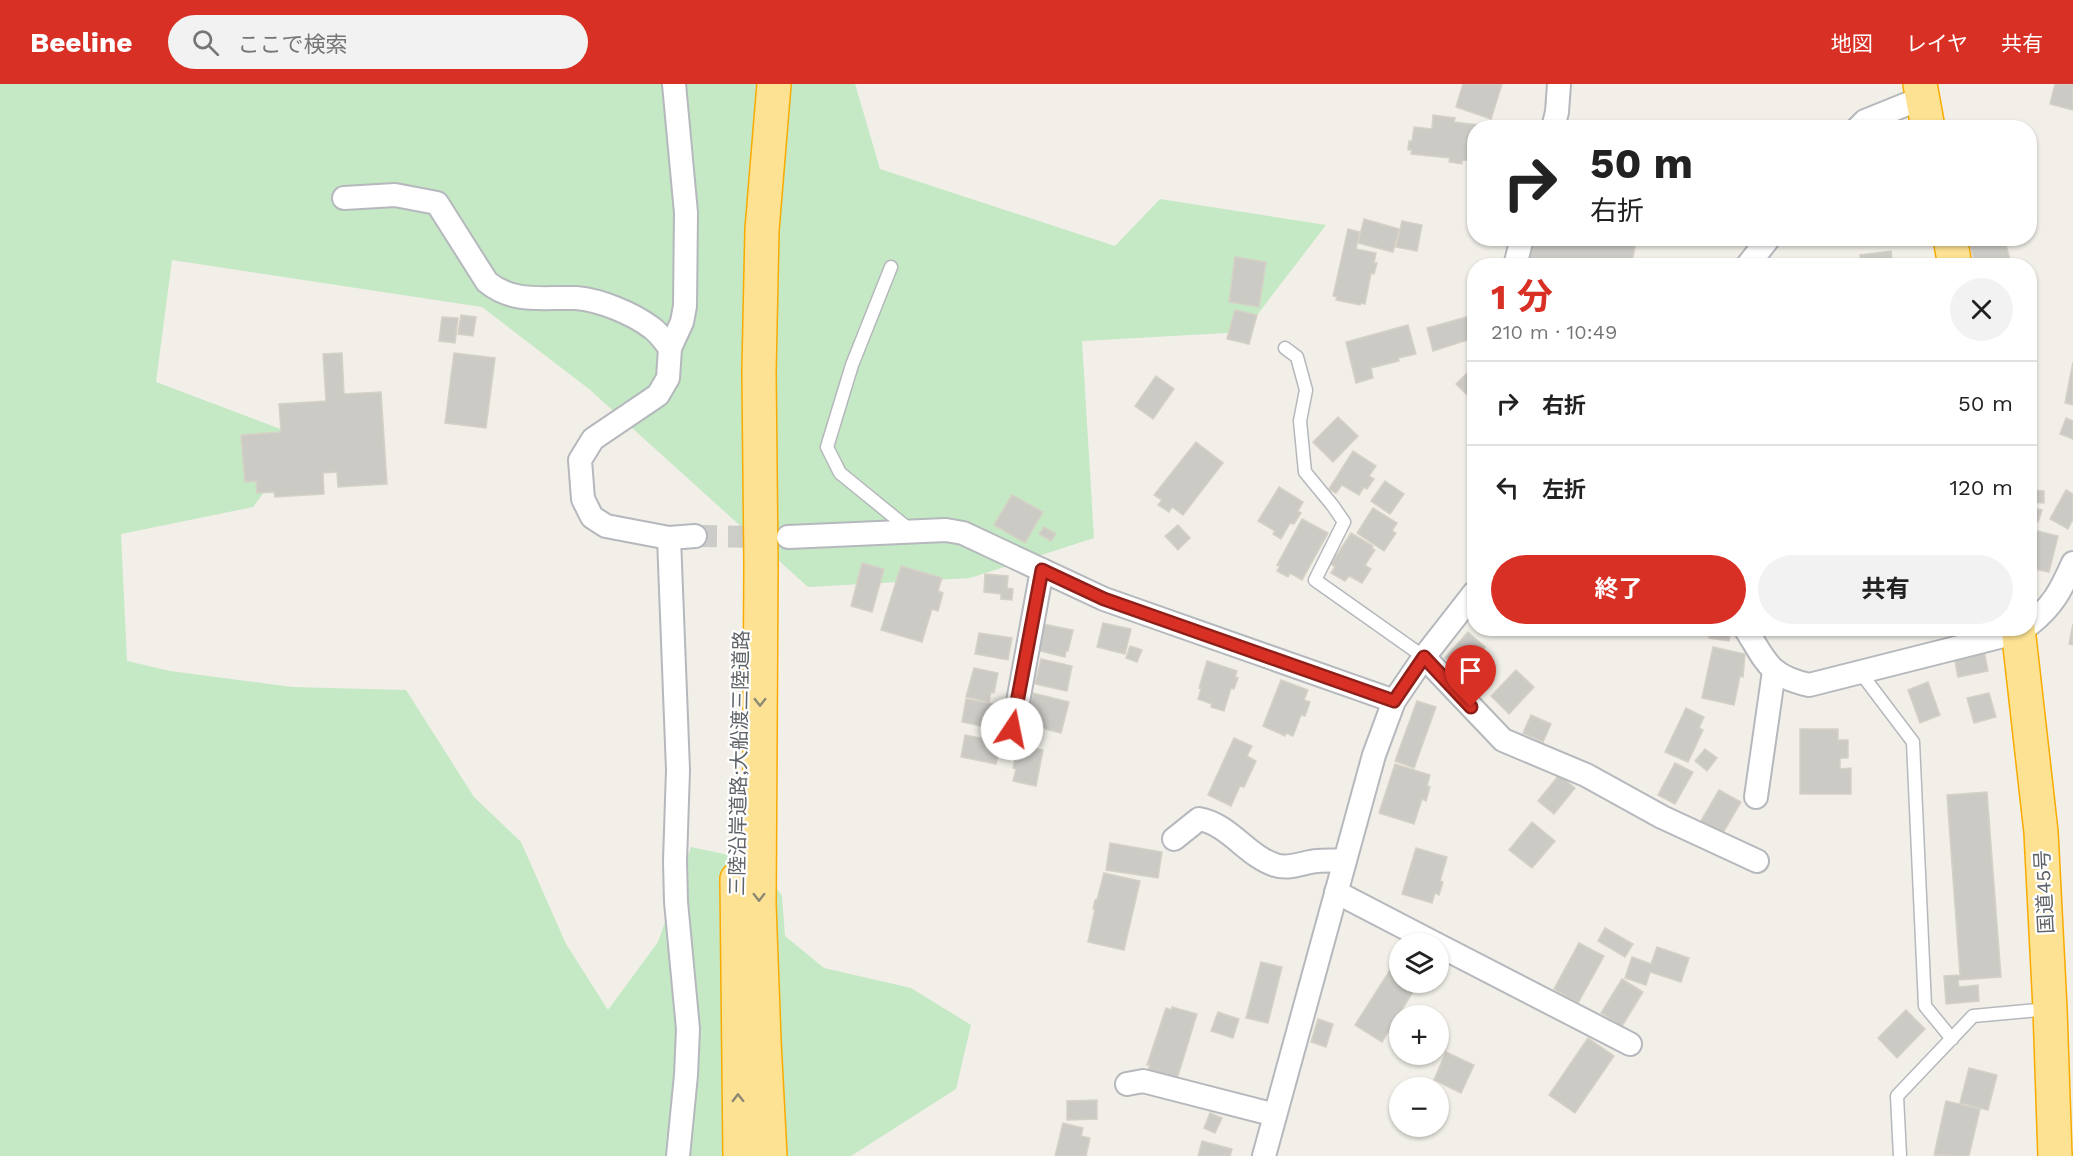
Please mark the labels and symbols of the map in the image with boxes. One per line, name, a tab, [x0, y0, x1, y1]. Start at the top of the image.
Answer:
street label: 三陸沿岸道路;大船渡三陸道路	[725, 630, 753, 896]
pin	[1445, 645, 1496, 707]
position arrow	[980, 697, 1044, 761]
one-way arrow	[754, 698, 766, 707]
street label: 国道45号	[2030, 849, 2058, 935]
one-way arrow	[753, 893, 765, 902]
one-way arrow	[732, 1093, 745, 1102]

